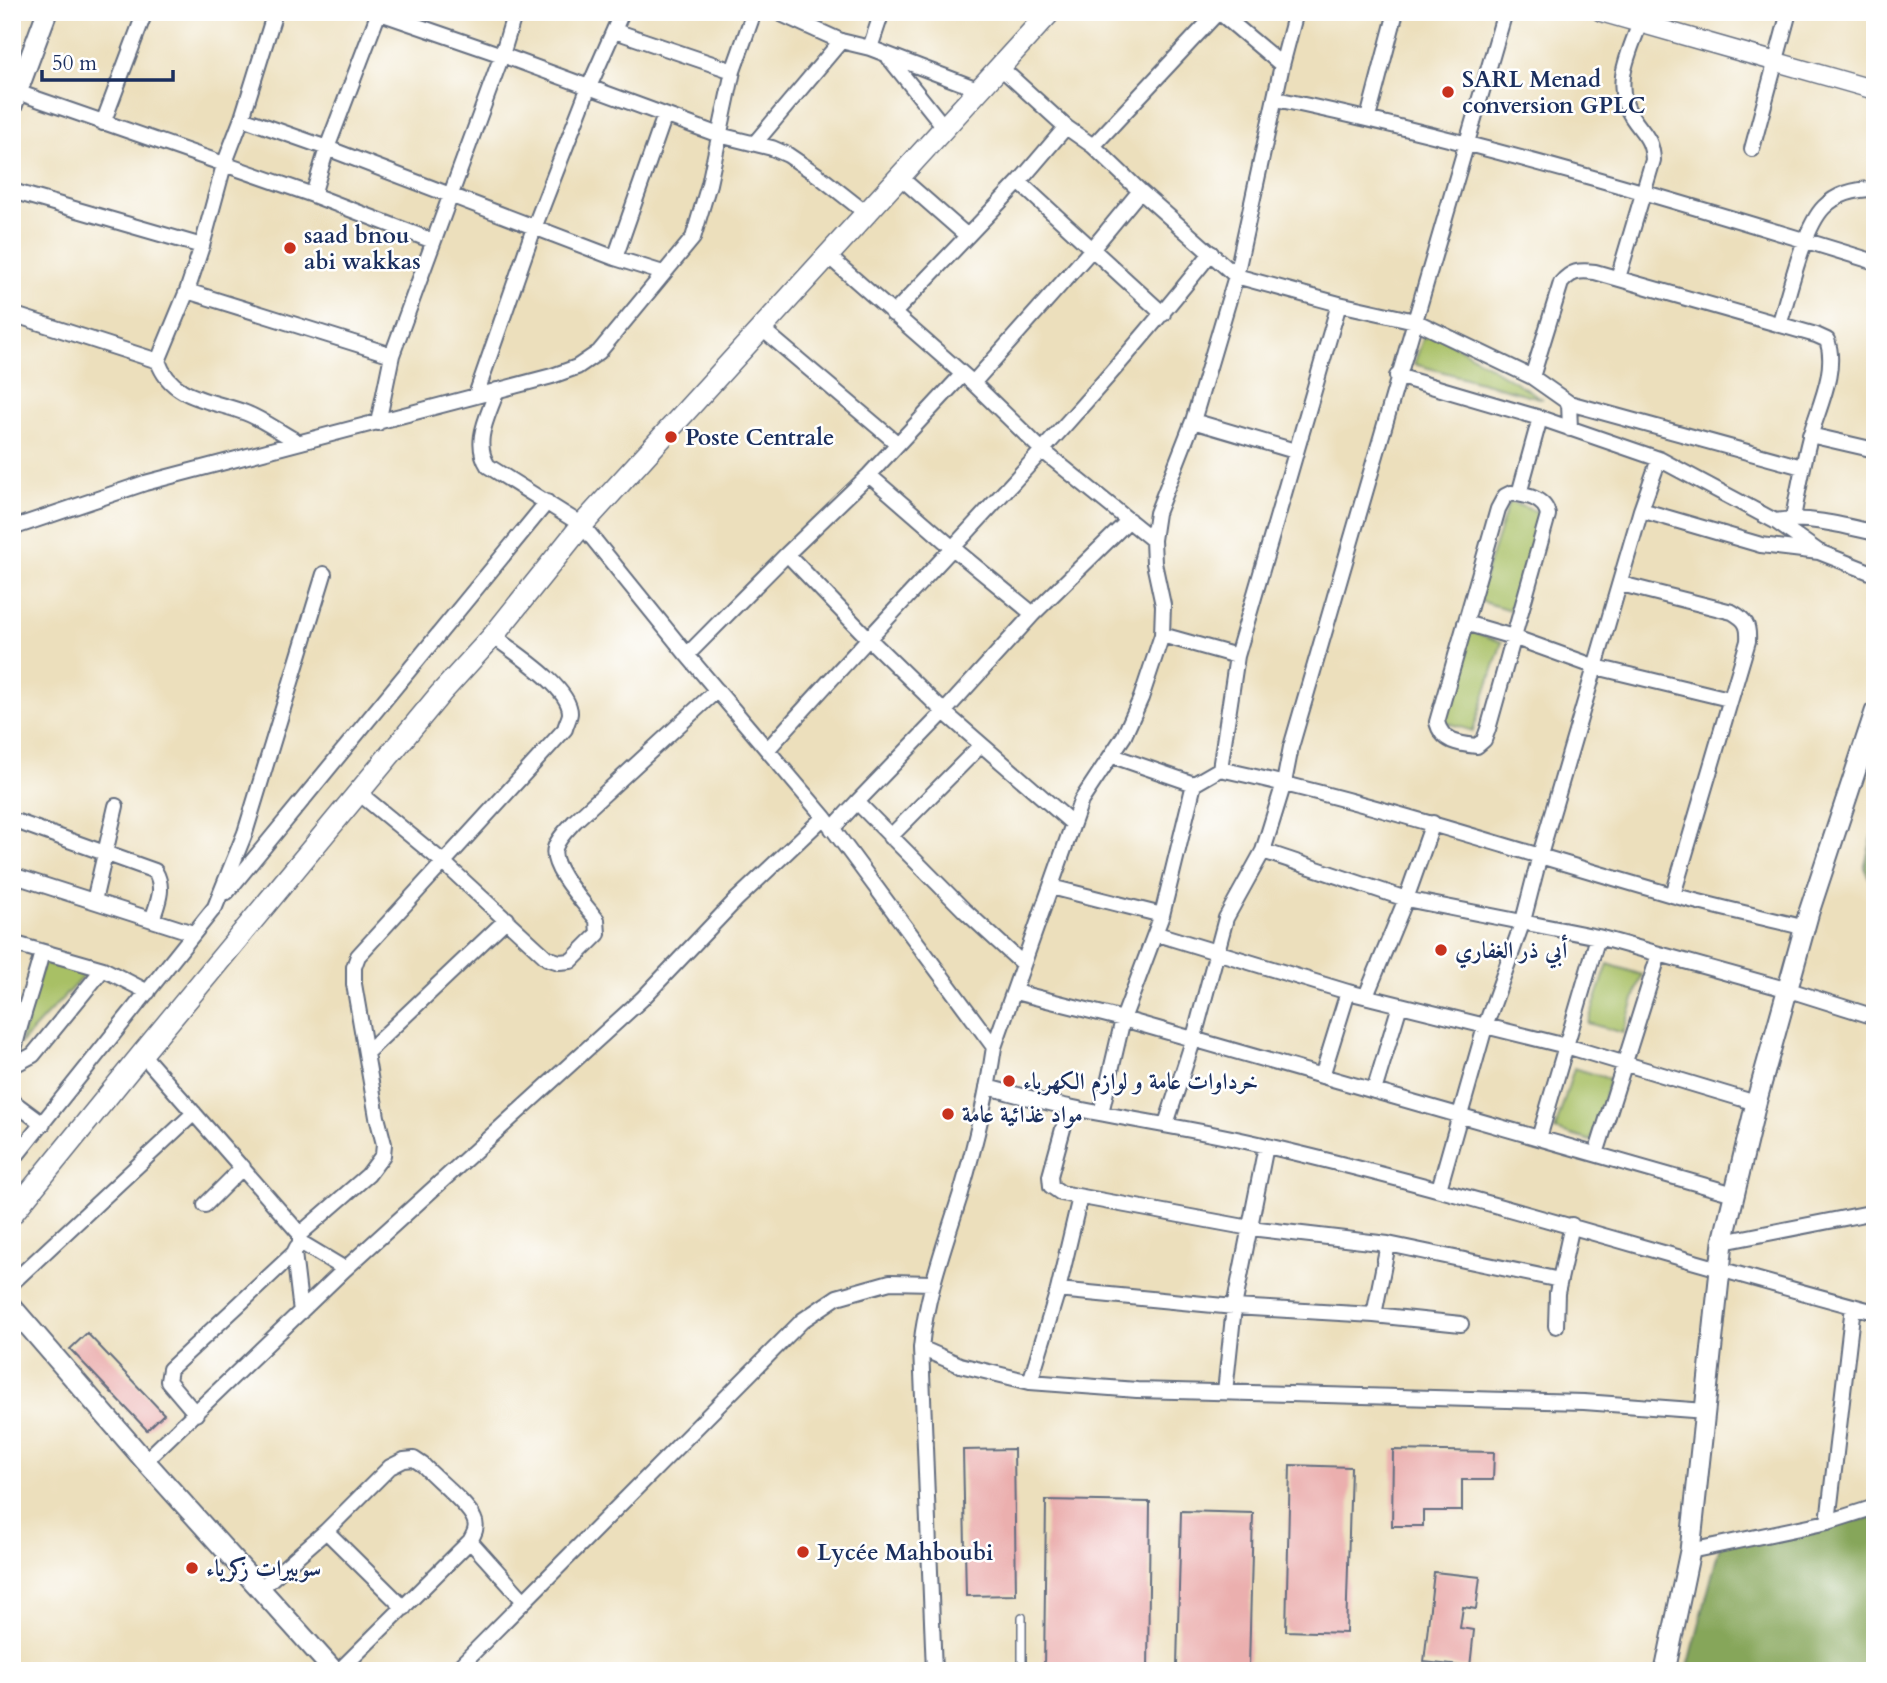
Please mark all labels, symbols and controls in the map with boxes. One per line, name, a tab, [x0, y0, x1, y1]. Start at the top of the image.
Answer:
scale bar	[42, 38, 173, 82]
text: 50 m	[52, 49, 97, 78]
place label: SARL Menad conversion GPLC	[1462, 64, 1645, 121]
marker: SARL Menad conversion GPLC	[1440, 84, 1456, 100]
place label: saad bnou abi wakkas	[304, 220, 421, 277]
marker: saad bnou abi wakkas	[282, 240, 298, 256]
place label: Poste Centrale	[685, 422, 834, 453]
marker: Poste Centrale	[663, 429, 679, 445]
place label: أبي ذر الغفاري	[1455, 934, 1568, 969]
marker: أبي ذر الغفاري	[1433, 942, 1449, 958]
place label: خرداوات عامة و لوازم الكهرباء	[1023, 1066, 1258, 1102]
marker: خرداوات عامة و لوازم الكهرباء	[1001, 1073, 1017, 1089]
place label: مواد غذائية عامة	[962, 1099, 1083, 1130]
marker: مواد غذائية عامة	[940, 1106, 956, 1122]
place label: Lycée Mahboubi	[817, 1537, 993, 1568]
marker: Lycée Mahboubi	[795, 1544, 811, 1560]
place label: سوبيرات زكرياء	[206, 1553, 321, 1584]
marker: سوبيرات زكرياء	[184, 1560, 200, 1576]

